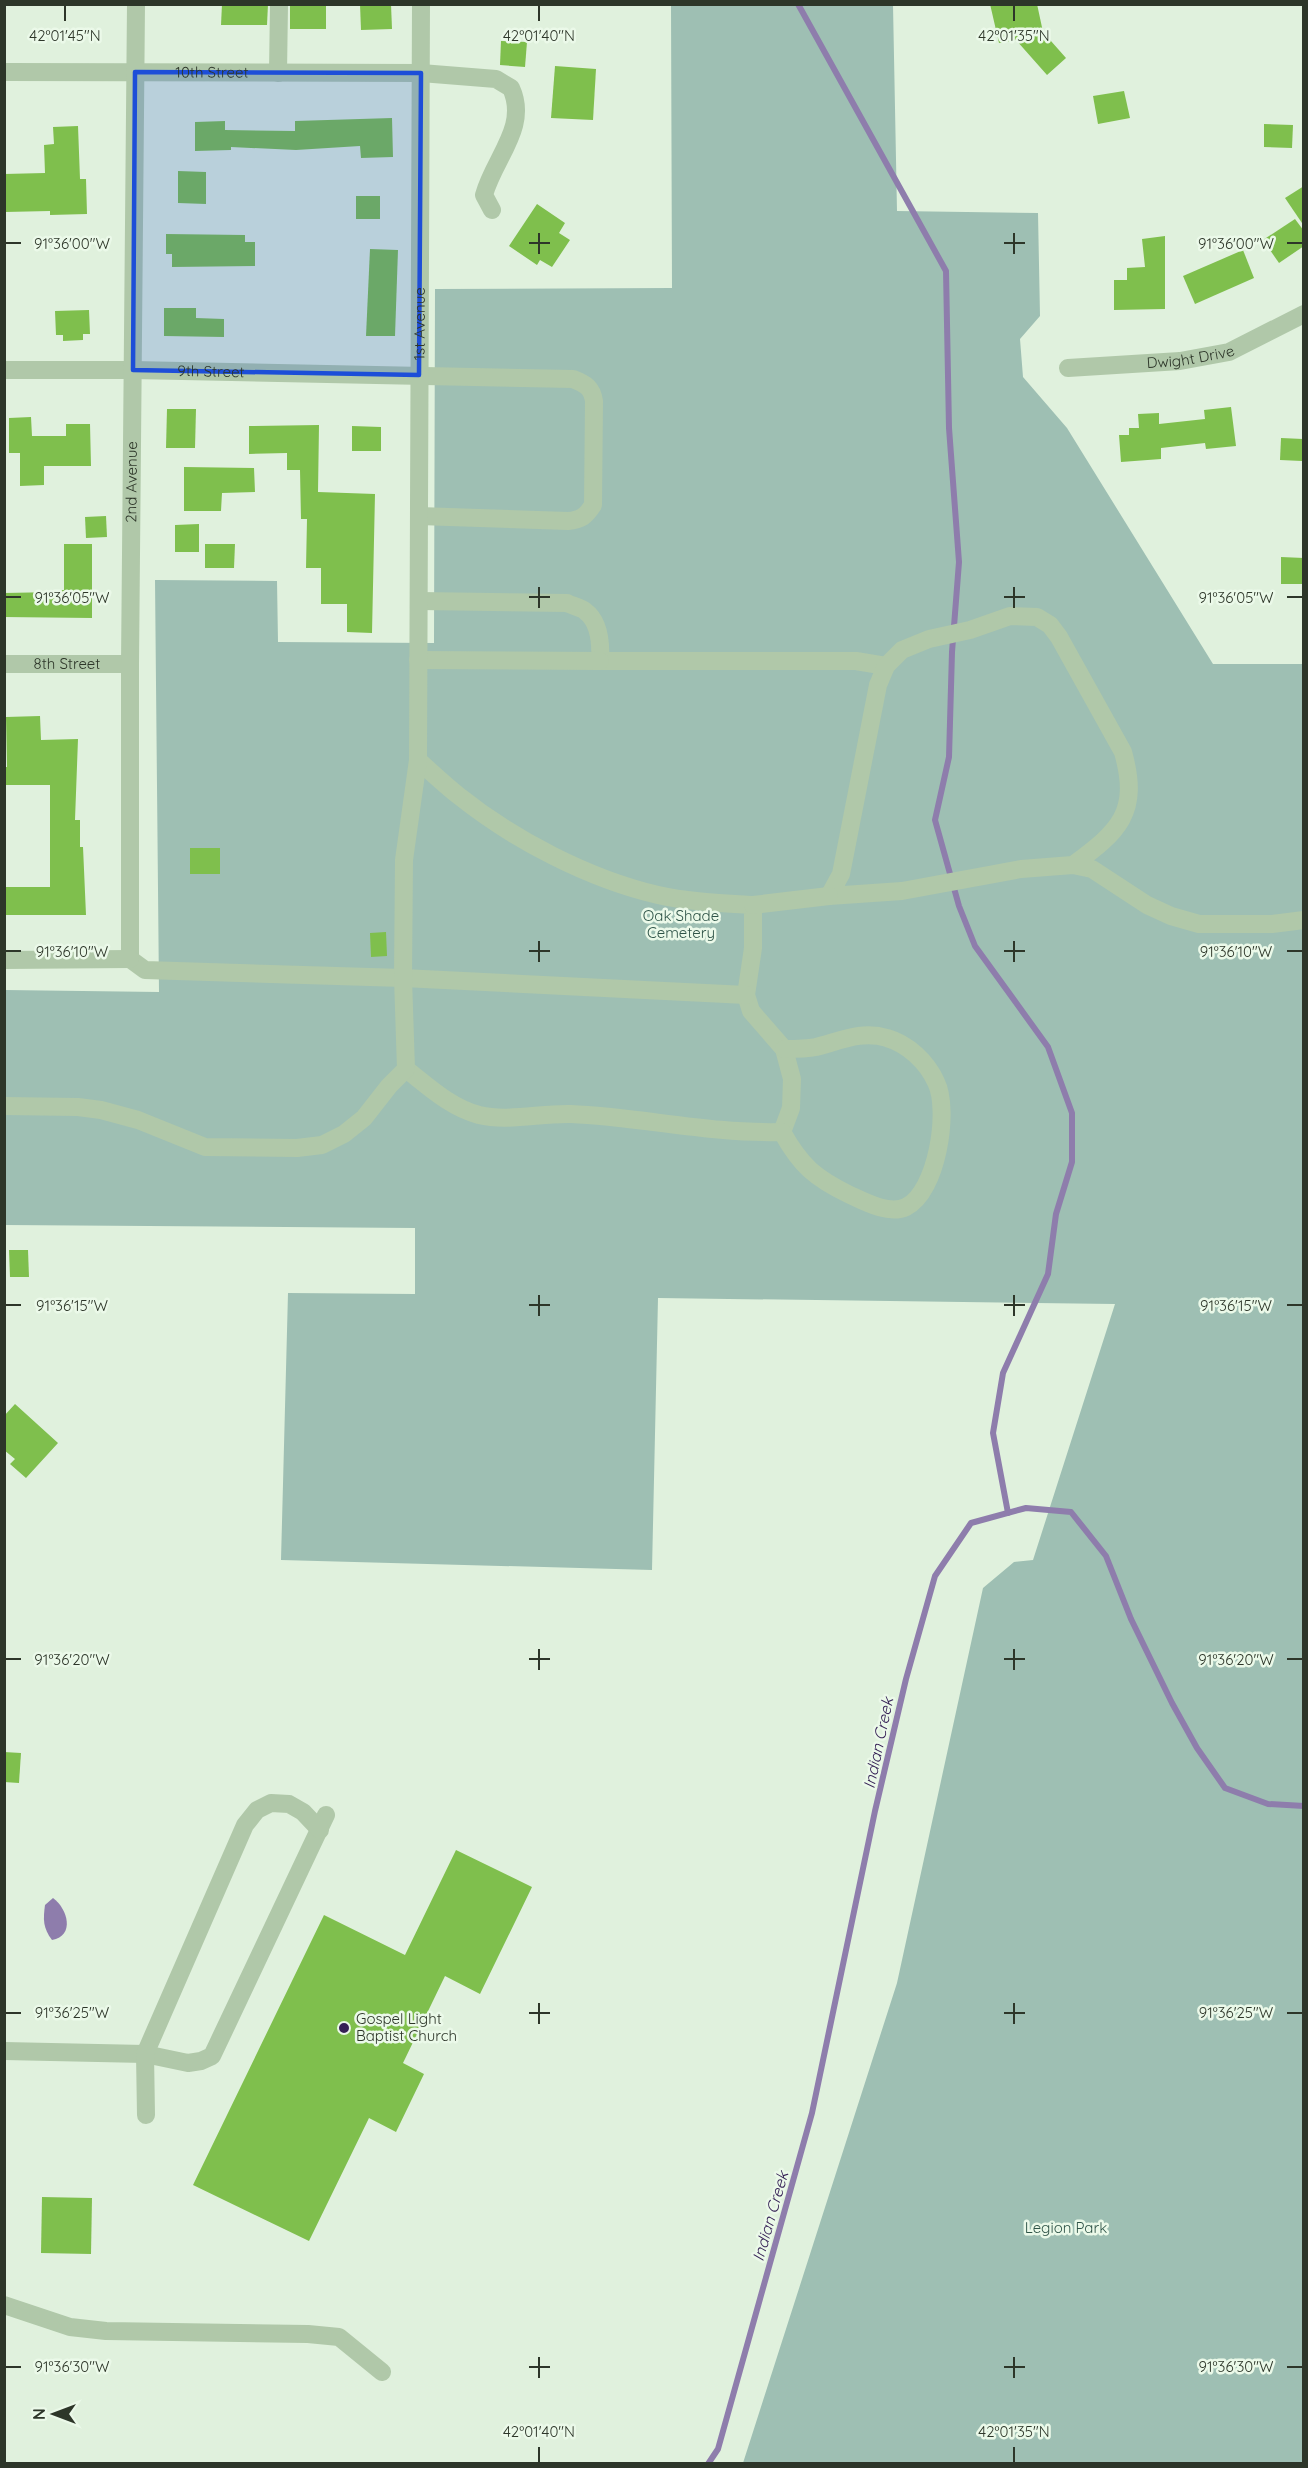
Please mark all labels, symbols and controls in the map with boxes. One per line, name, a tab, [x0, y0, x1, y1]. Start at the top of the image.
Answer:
text: 42°01'45"N	[29, 26, 101, 45]
text: 42°01'40"N	[503, 26, 575, 45]
text: 42°01'35"N	[978, 26, 1050, 45]
street label: 10th Street	[175, 62, 249, 82]
text: 91°36'00"W	[34, 234, 110, 253]
text: 91°36'00"W	[1198, 234, 1274, 253]
street label: 1st Avenue	[410, 287, 429, 360]
street label: Dwight Drive	[1146, 341, 1238, 372]
street label: 9th Street	[177, 361, 245, 381]
street label: 2nd Avenue	[121, 441, 141, 523]
text: 91°36'05"W	[34, 588, 110, 607]
text: 91°36'05"W	[1198, 588, 1274, 607]
street label: 8th Street	[34, 654, 100, 673]
park label: Oak Shade Cemetery	[643, 906, 719, 942]
text: 91°36'10"W	[36, 942, 109, 961]
text: 91°36'10"W	[1200, 942, 1273, 961]
text: 91°36'15"W	[36, 1296, 108, 1315]
text: 91°36'15"W	[1200, 1296, 1272, 1315]
text: 91°36'20"W	[34, 1650, 110, 1669]
text: 91°36'20"W	[1198, 1650, 1274, 1669]
water label: Indian Creek	[859, 1694, 898, 1790]
text: 91°36'25"W	[35, 2003, 110, 2022]
text: 91°36'25"W	[1199, 2003, 1274, 2022]
place label: Gospel Light Baptist Church	[356, 2009, 457, 2045]
marker: Gospel Light Baptist Church	[337, 2021, 351, 2035]
water label: Indian Creek	[748, 2167, 793, 2263]
park label: Legion Park	[1025, 2218, 1107, 2237]
text: 91°36'30"W	[35, 2357, 110, 2376]
text: 91°36'30"W	[1199, 2357, 1274, 2376]
north arrow	[24, 2384, 84, 2444]
text: N	[29, 2408, 49, 2420]
text: 42°01'40"N	[503, 2422, 575, 2441]
text: 42°01'35"N	[978, 2422, 1050, 2441]

